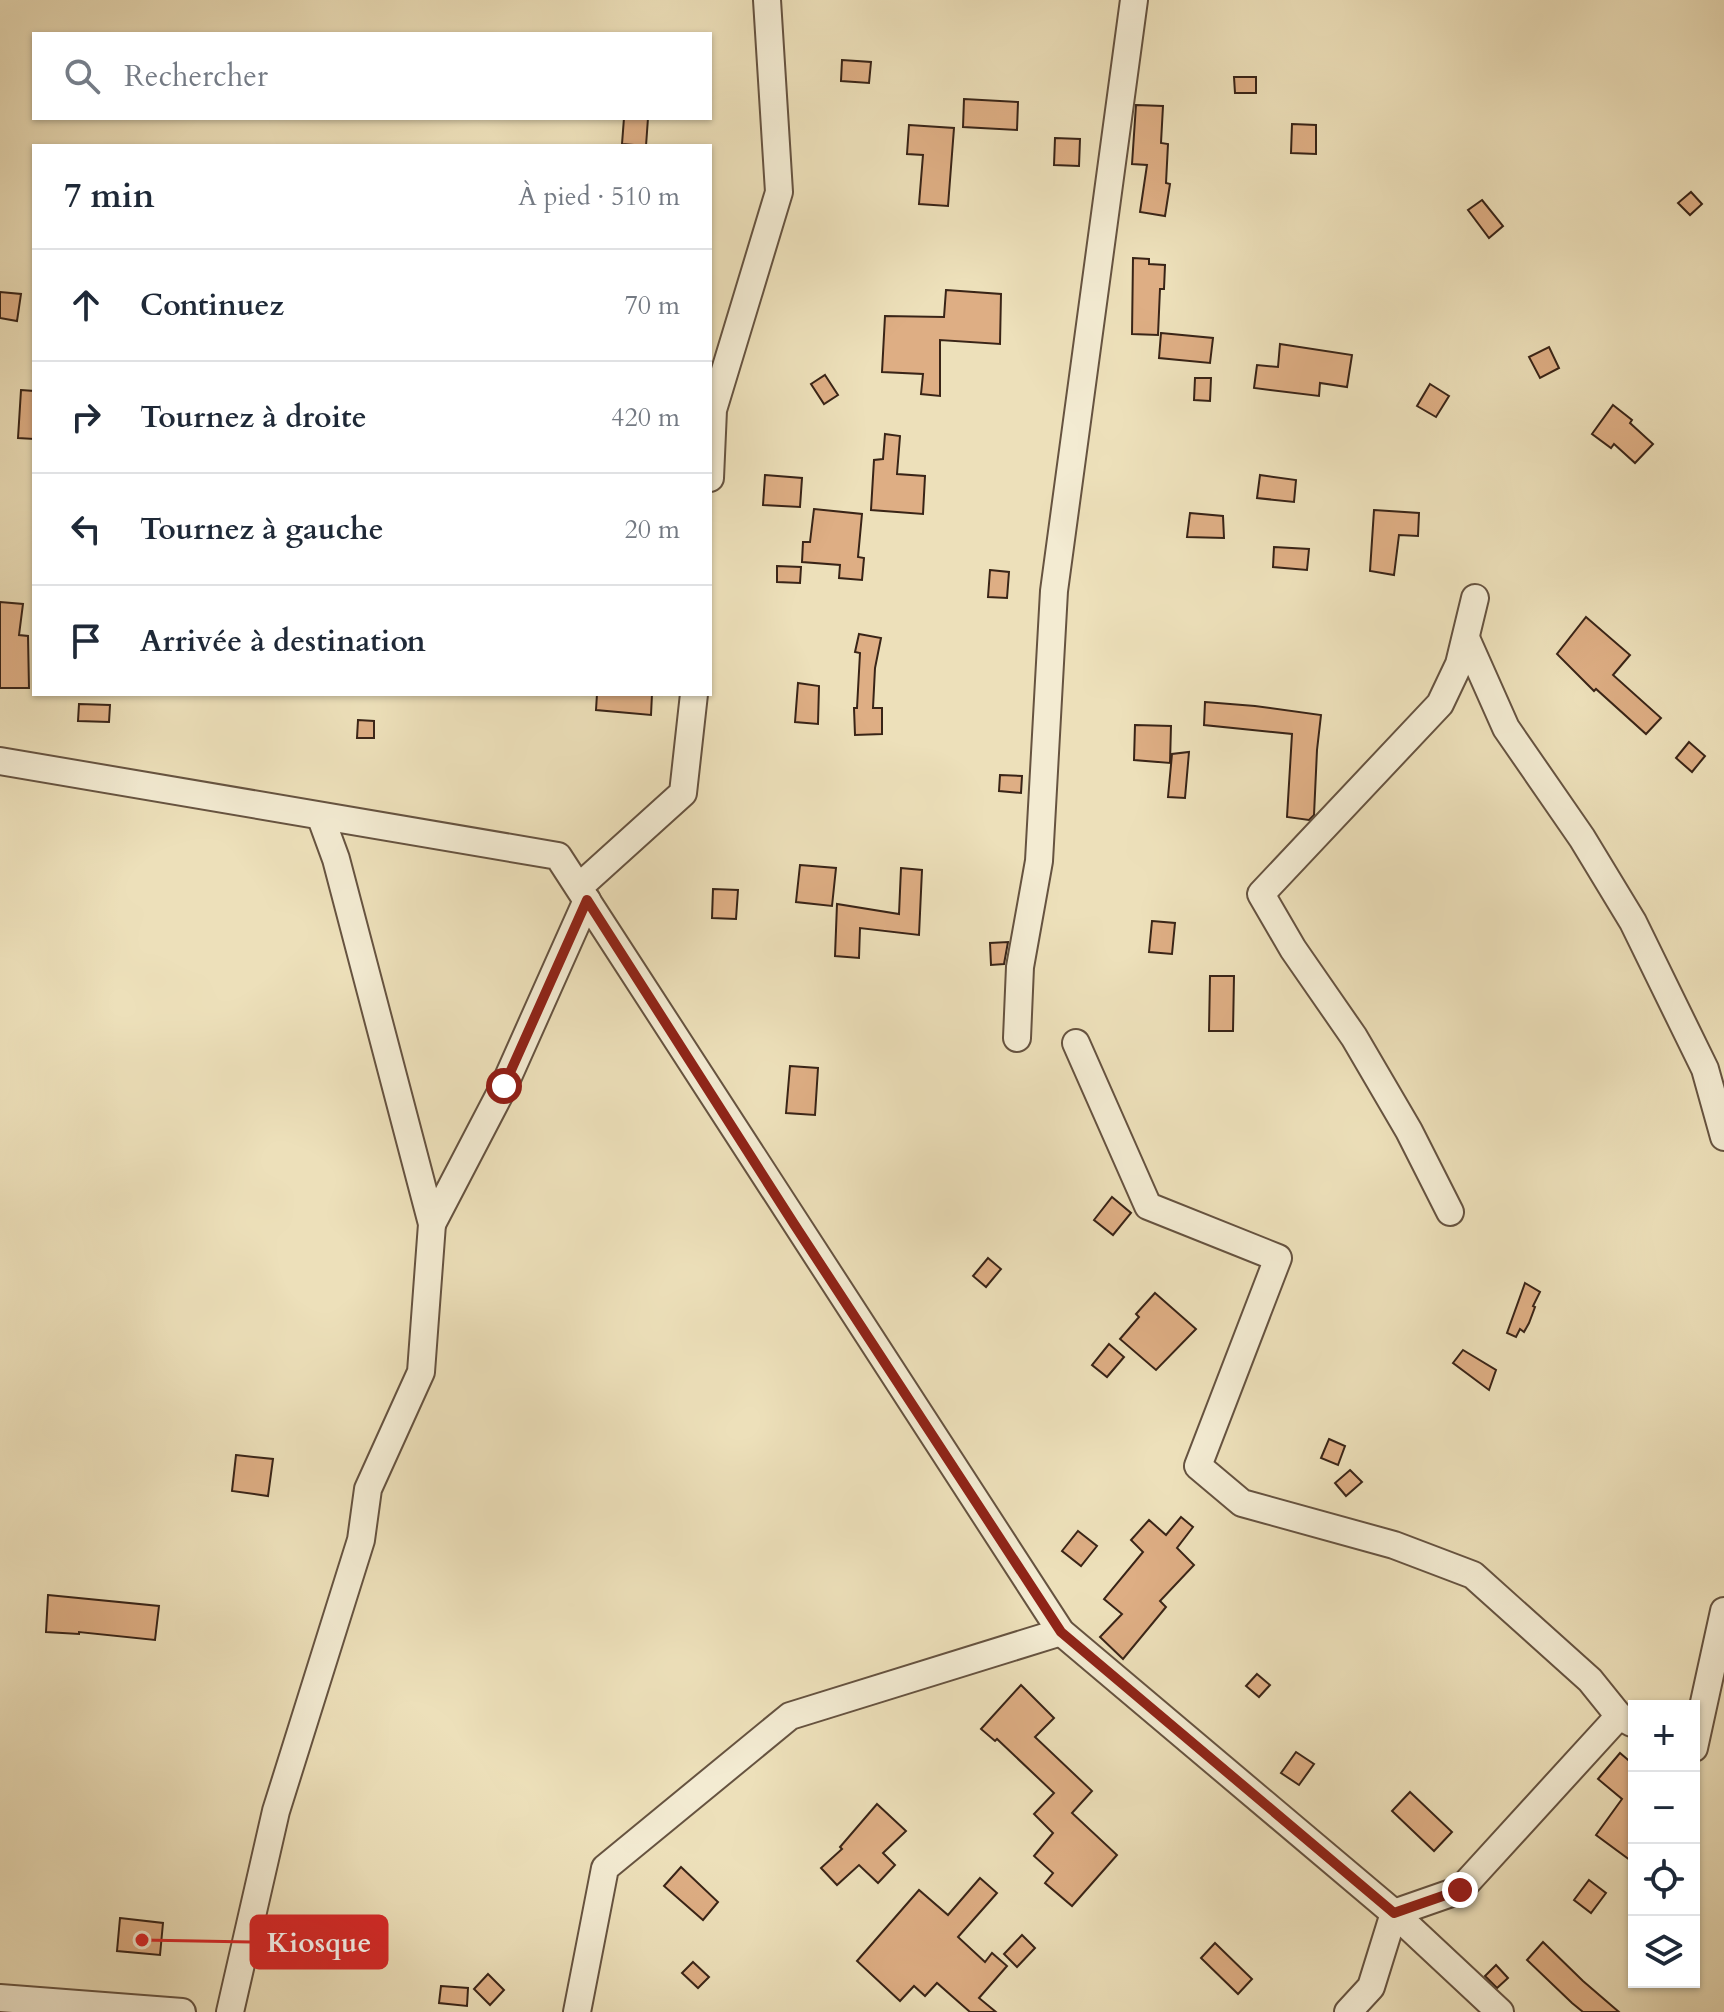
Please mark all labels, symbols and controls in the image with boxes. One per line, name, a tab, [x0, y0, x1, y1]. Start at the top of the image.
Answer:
search box	[32, 32, 712, 120]
icon: search	[60, 54, 104, 98]
text: Rechercher	[124, 56, 268, 97]
text: 7 min	[64, 173, 155, 219]
text: À pied · 510 m	[518, 179, 680, 214]
icon: ahead	[64, 283, 108, 327]
text: Continuez	[140, 285, 284, 326]
text: 70 m	[624, 288, 680, 323]
icon: right	[64, 395, 108, 439]
text: Tournez à droite	[140, 397, 367, 438]
text: 420 m	[611, 400, 680, 435]
icon: left	[64, 507, 108, 551]
text: Tournez à gauche	[140, 509, 384, 550]
text: 20 m	[624, 512, 680, 547]
icon: arrive	[64, 619, 108, 663]
text: Arrivée à destination	[140, 621, 426, 662]
route start	[486, 1068, 522, 1104]
map controls	[1628, 1700, 1700, 1988]
button: +	[1628, 1700, 1700, 1772]
button: −	[1628, 1772, 1700, 1844]
button: locate	[1628, 1844, 1700, 1916]
route end	[1442, 1872, 1478, 1908]
callout: Kiosque	[251, 1916, 387, 1968]
button: layers	[1628, 1916, 1700, 1988]
text: Kiosque	[267, 1924, 371, 1962]

